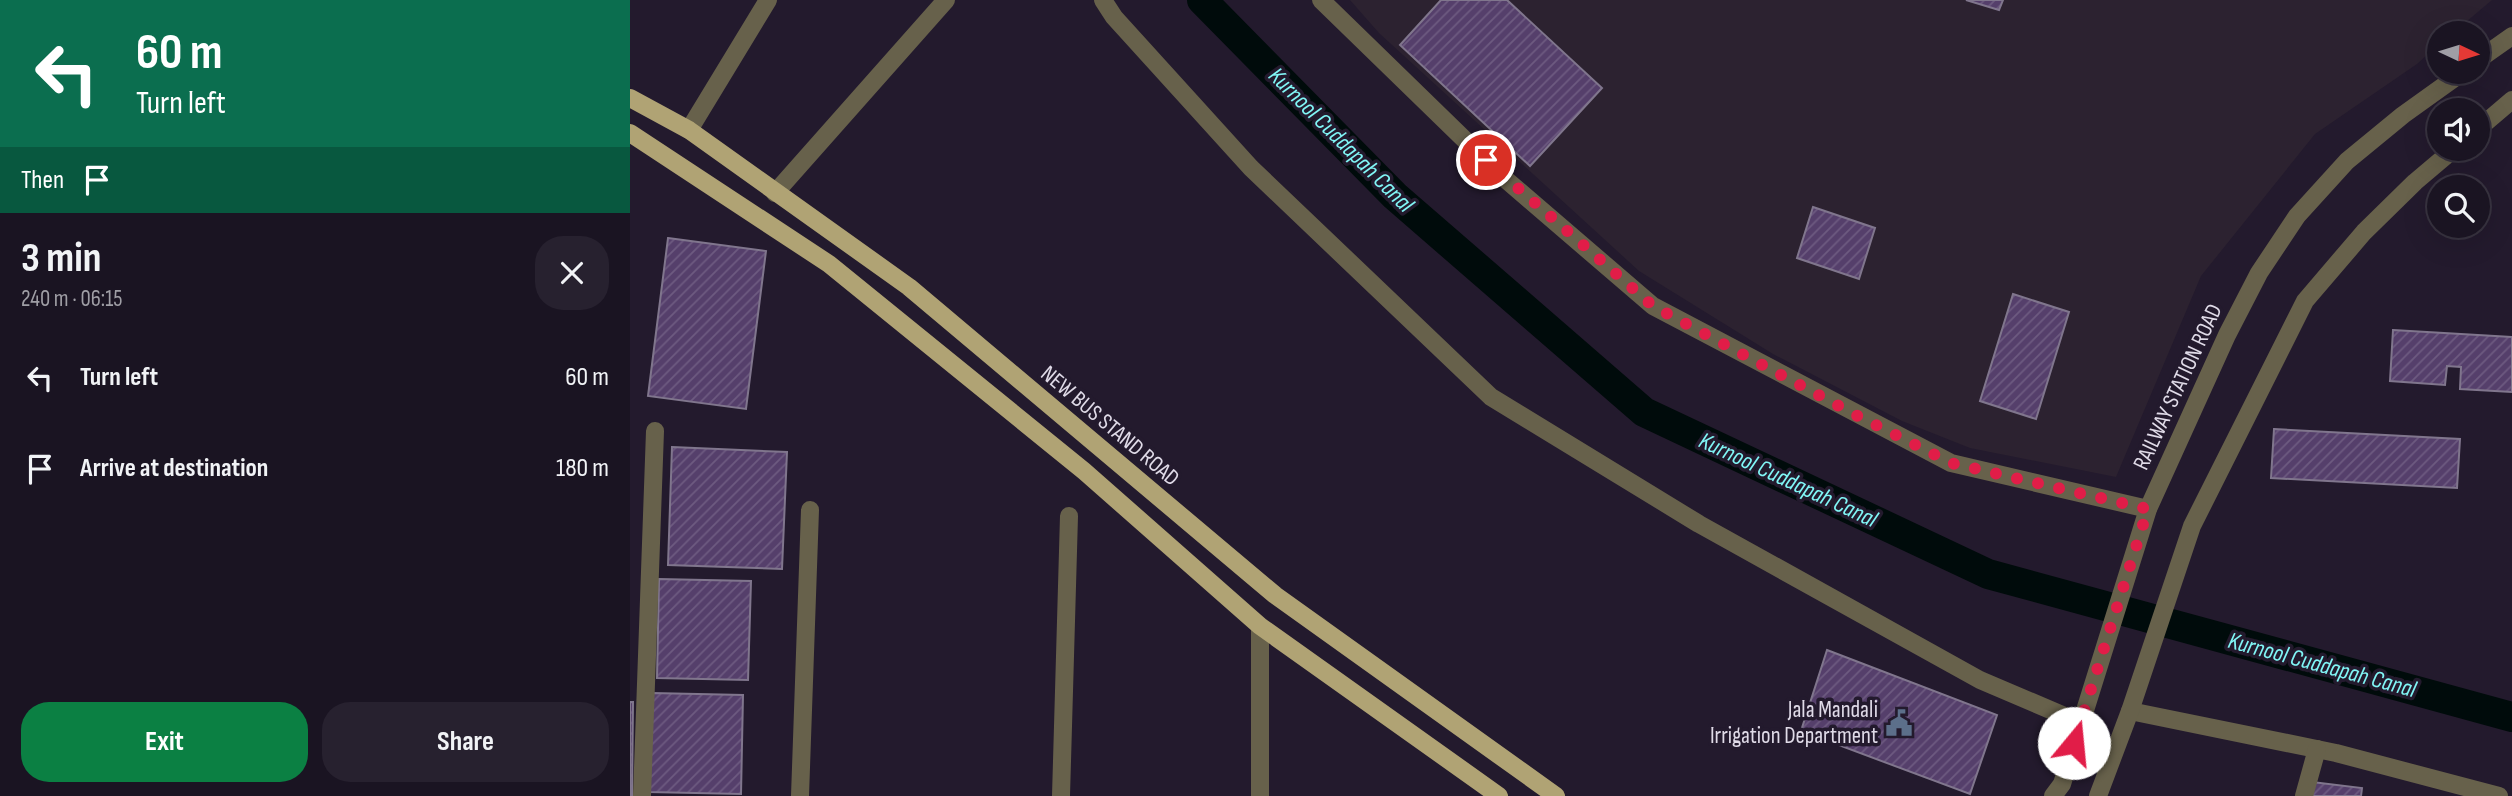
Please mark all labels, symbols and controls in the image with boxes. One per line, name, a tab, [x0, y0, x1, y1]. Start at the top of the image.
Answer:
north arrow	[2427, 21, 2490, 84]
map controls	[2427, 21, 2490, 238]
text: 60 m	[136, 24, 223, 83]
icon: left	[21, 28, 112, 119]
water label: Kurnool Cuddapah Canal	[1262, 61, 1420, 219]
text: Turn left	[136, 84, 226, 123]
button: sound	[2427, 98, 2490, 161]
pin	[1456, 130, 1516, 190]
icon: arrive	[1467, 141, 1505, 179]
icon: arrive	[78, 161, 116, 199]
text: Then	[21, 165, 64, 196]
button: search	[2427, 175, 2490, 238]
text: 3 min	[21, 233, 101, 284]
button: close	[535, 236, 609, 310]
text: 240 m · 06:15	[21, 285, 122, 313]
street label: RAILWAY STATION ROAD	[2127, 300, 2229, 474]
icon: left	[21, 359, 59, 397]
street label: NEW BUS STAND ROAD	[1035, 360, 1185, 492]
text: Turn left	[80, 362, 158, 393]
text: 60 m	[565, 362, 609, 393]
water label: Kurnool Cuddapah Canal	[1694, 426, 1882, 534]
icon: arrive	[21, 450, 59, 488]
text: Arrive at destination	[80, 453, 268, 484]
text: 180 m	[556, 453, 609, 484]
water label: Kurnool Cuddapah Canal	[2225, 626, 2420, 704]
place label: Jala Mandali Irrigation Department	[1710, 696, 1878, 750]
button: Exit	[21, 702, 308, 782]
button: Share	[322, 702, 609, 782]
position arrow	[2037, 706, 2111, 780]
public building icon: Jala Mandali Irrigation Department	[1884, 708, 1914, 738]

